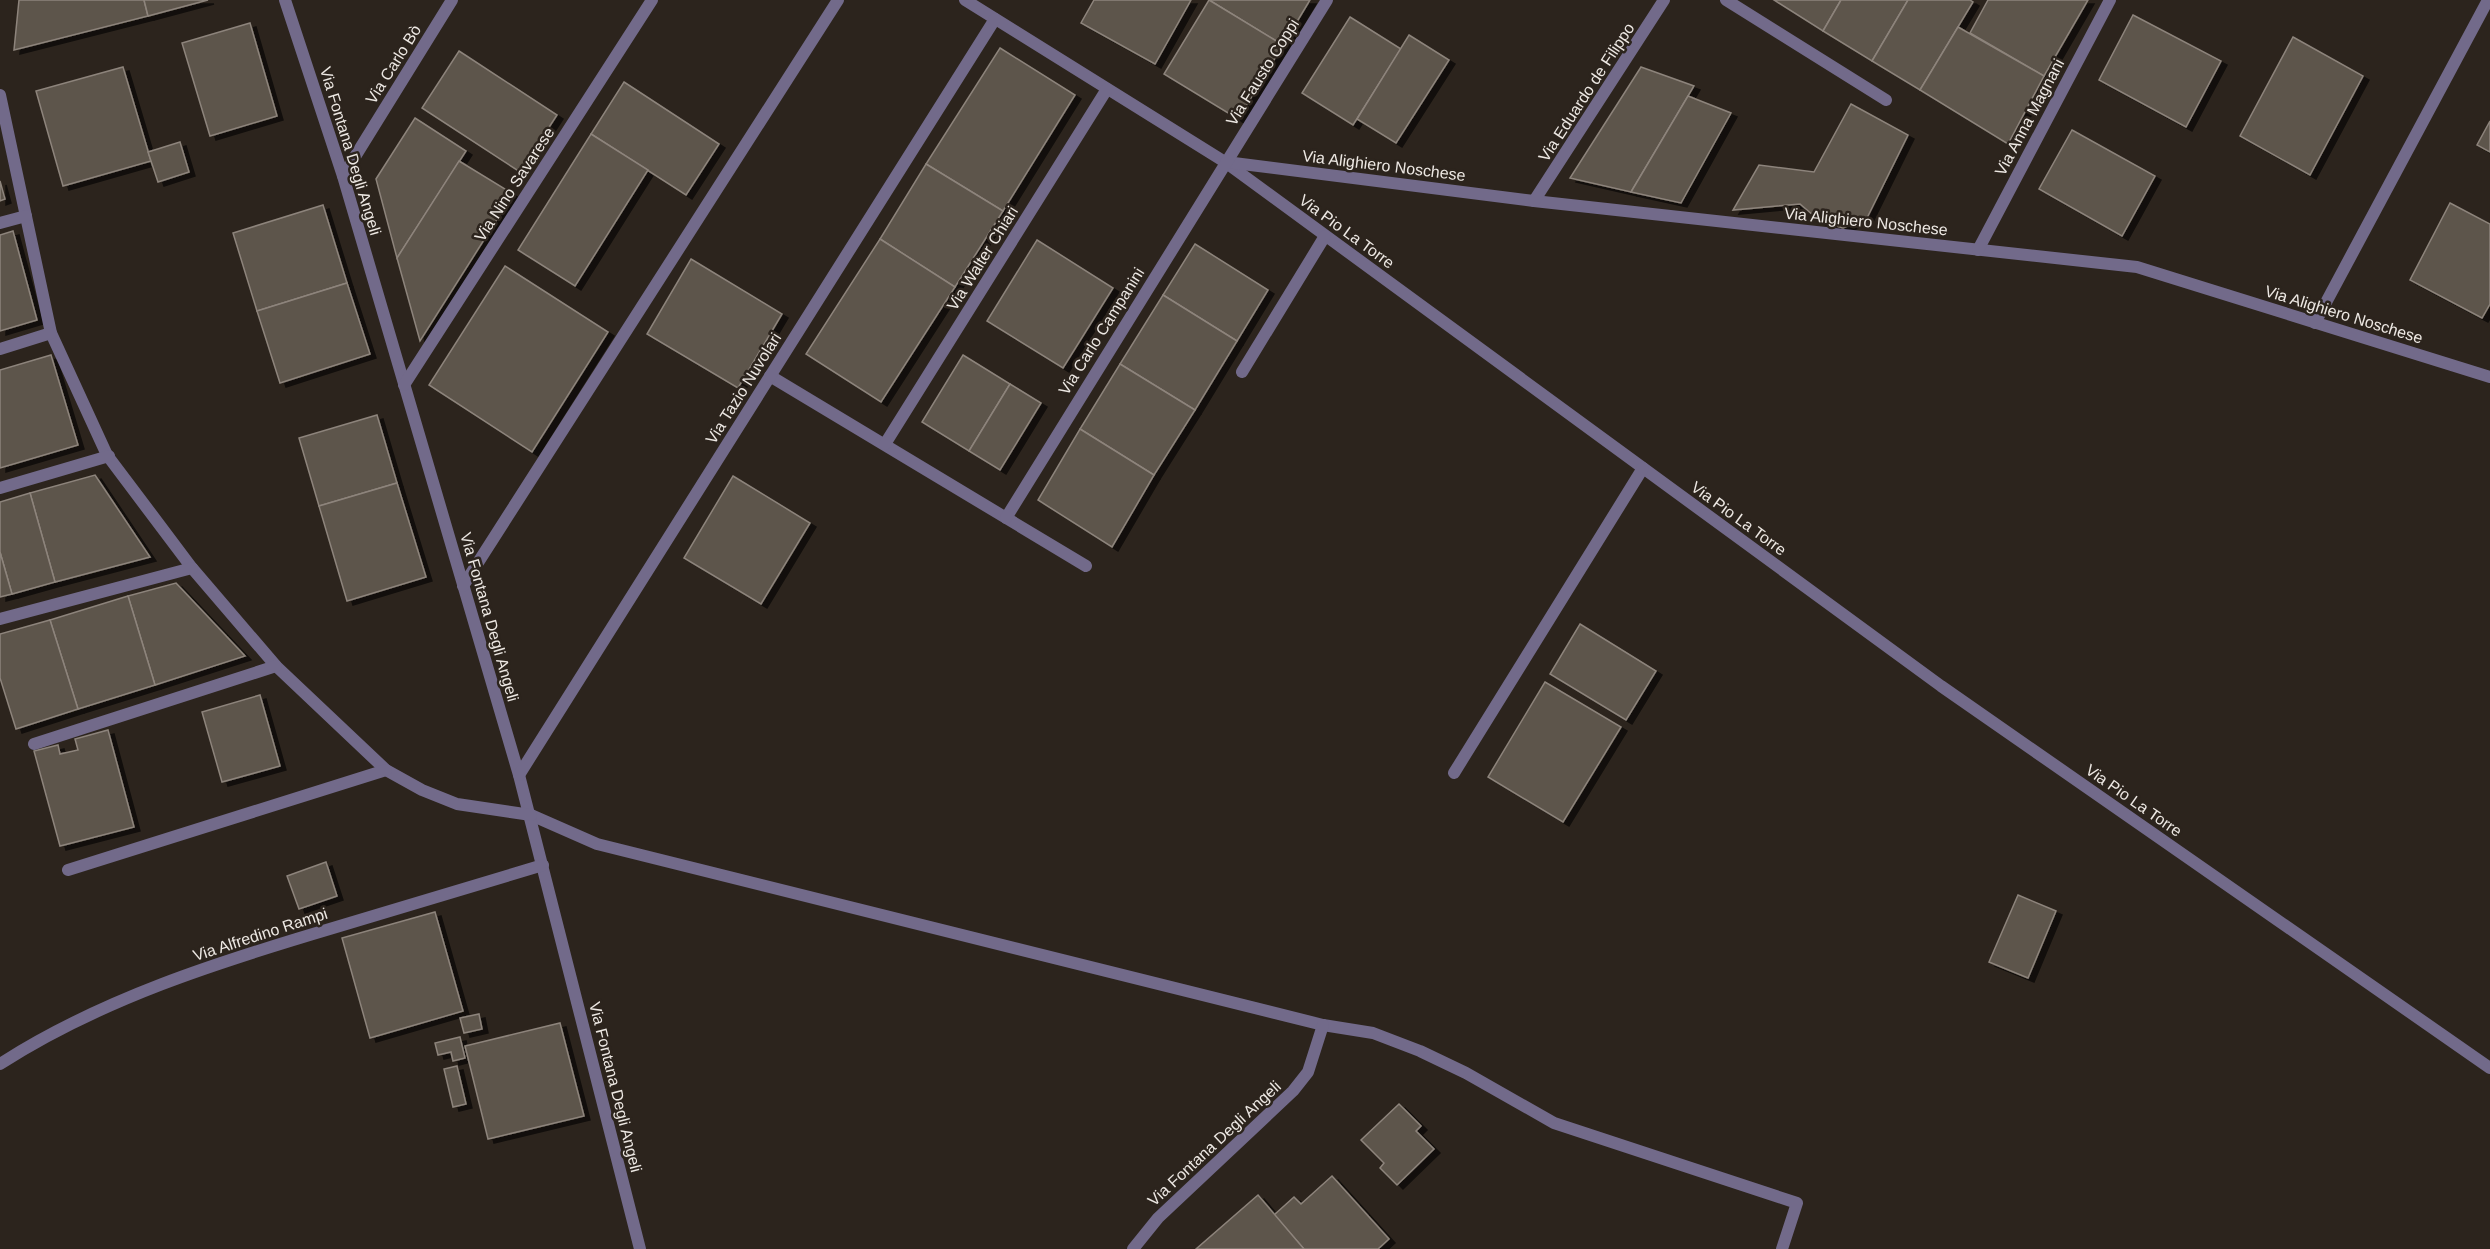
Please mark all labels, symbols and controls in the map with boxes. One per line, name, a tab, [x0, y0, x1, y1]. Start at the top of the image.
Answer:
street label: Via Fausto Coppi	[1223, 16, 1302, 129]
street label: Via Eduardo de Filippo	[1535, 20, 1638, 165]
street label: Via Carlo Bò	[362, 22, 424, 107]
street label: Via Anna Magnani	[1992, 56, 2067, 178]
street label: Via Fontana Degli Angeli	[317, 65, 384, 237]
street label: Via Nino Savarese	[471, 124, 558, 244]
street label: Via Alighiero Noschese	[1301, 147, 1467, 184]
street label: Via Pio La Torre	[1296, 191, 1398, 272]
street label: Via Walter Chiari	[944, 203, 1021, 313]
street label: Via Alighiero Noschese	[1783, 204, 1949, 239]
street label: Via Carlo Campanini	[1055, 265, 1147, 398]
street label: Via Alighiero Noschese	[2263, 282, 2425, 347]
street label: Via Tazio Nuvolari	[702, 330, 784, 447]
street label: Via Pio La Torre	[1688, 478, 1790, 559]
street label: Via Fontana Degli Angeli	[457, 531, 522, 704]
street label: Via Pio La Torre	[2082, 761, 2185, 840]
street label: Via Alfredino Rampi	[191, 905, 329, 964]
street label: Via Fontana Degli Angeli	[586, 1000, 645, 1174]
street label: Via Fontana Degli Angeli	[1145, 1077, 1284, 1209]

